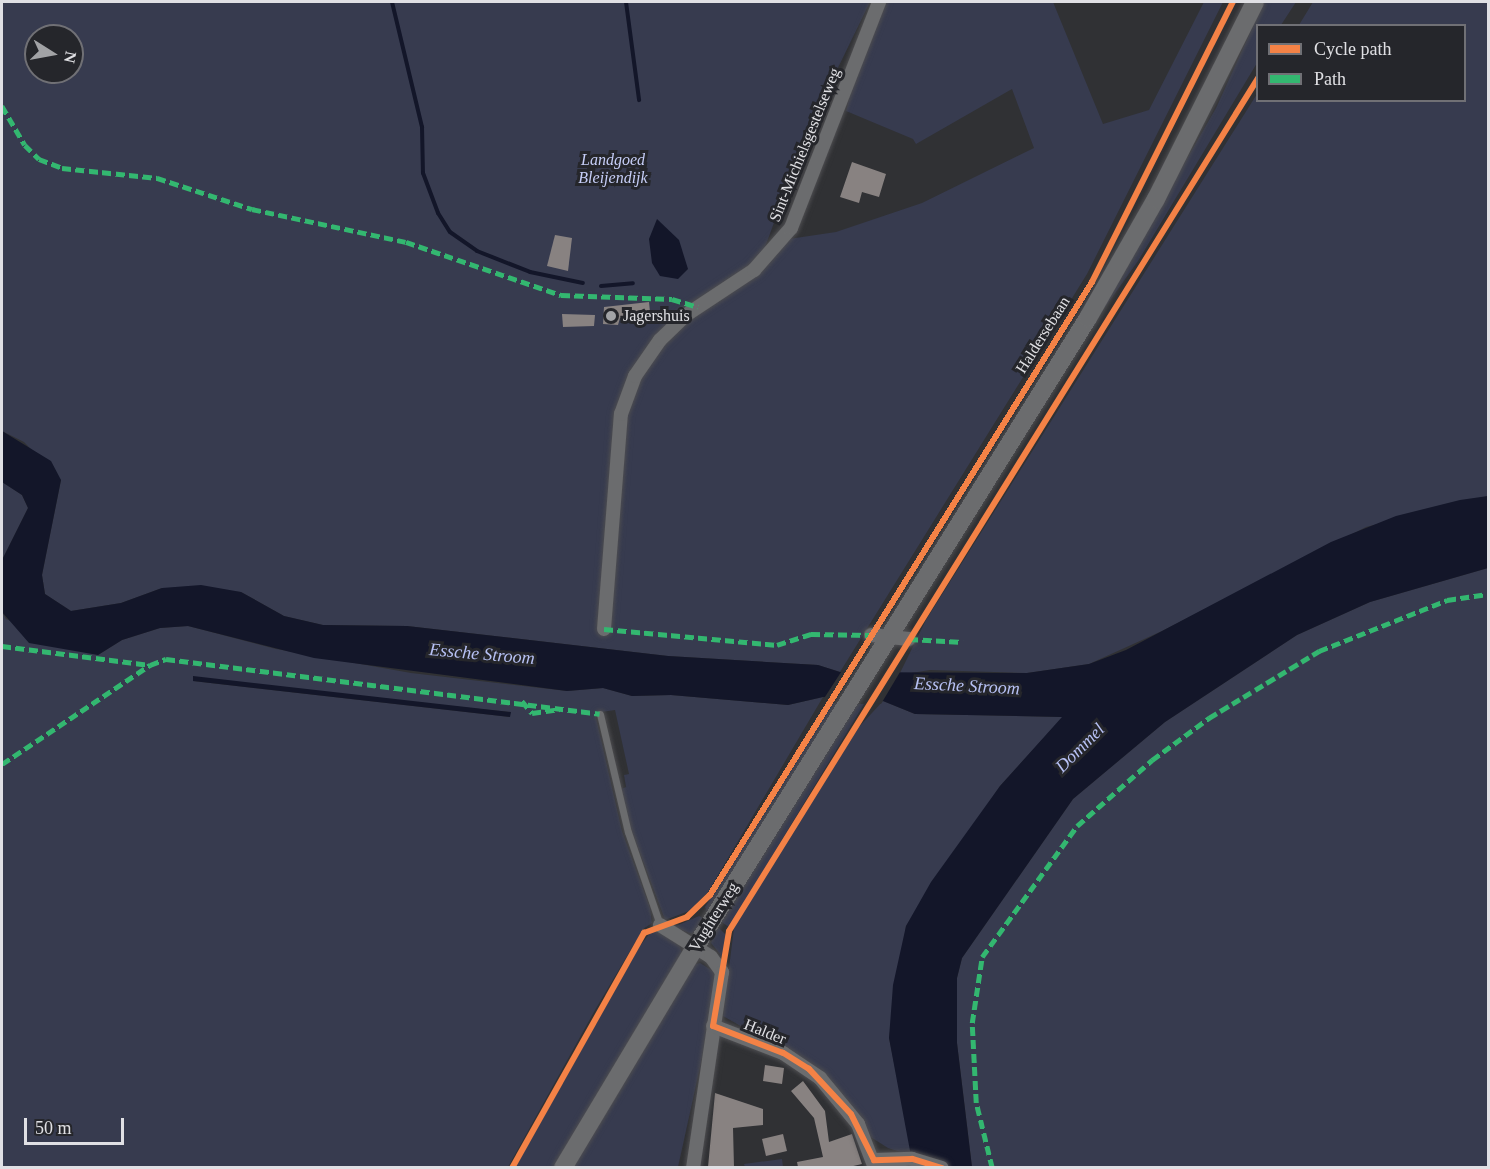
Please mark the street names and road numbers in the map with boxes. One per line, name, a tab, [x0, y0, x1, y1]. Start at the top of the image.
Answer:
street label: Sint-Michielsgestelseweg	[765, 65, 845, 225]
street label: Haldersebaan	[1012, 293, 1074, 377]
street label: Vughterweg	[685, 879, 743, 955]
street label: Halder	[741, 1015, 789, 1049]

